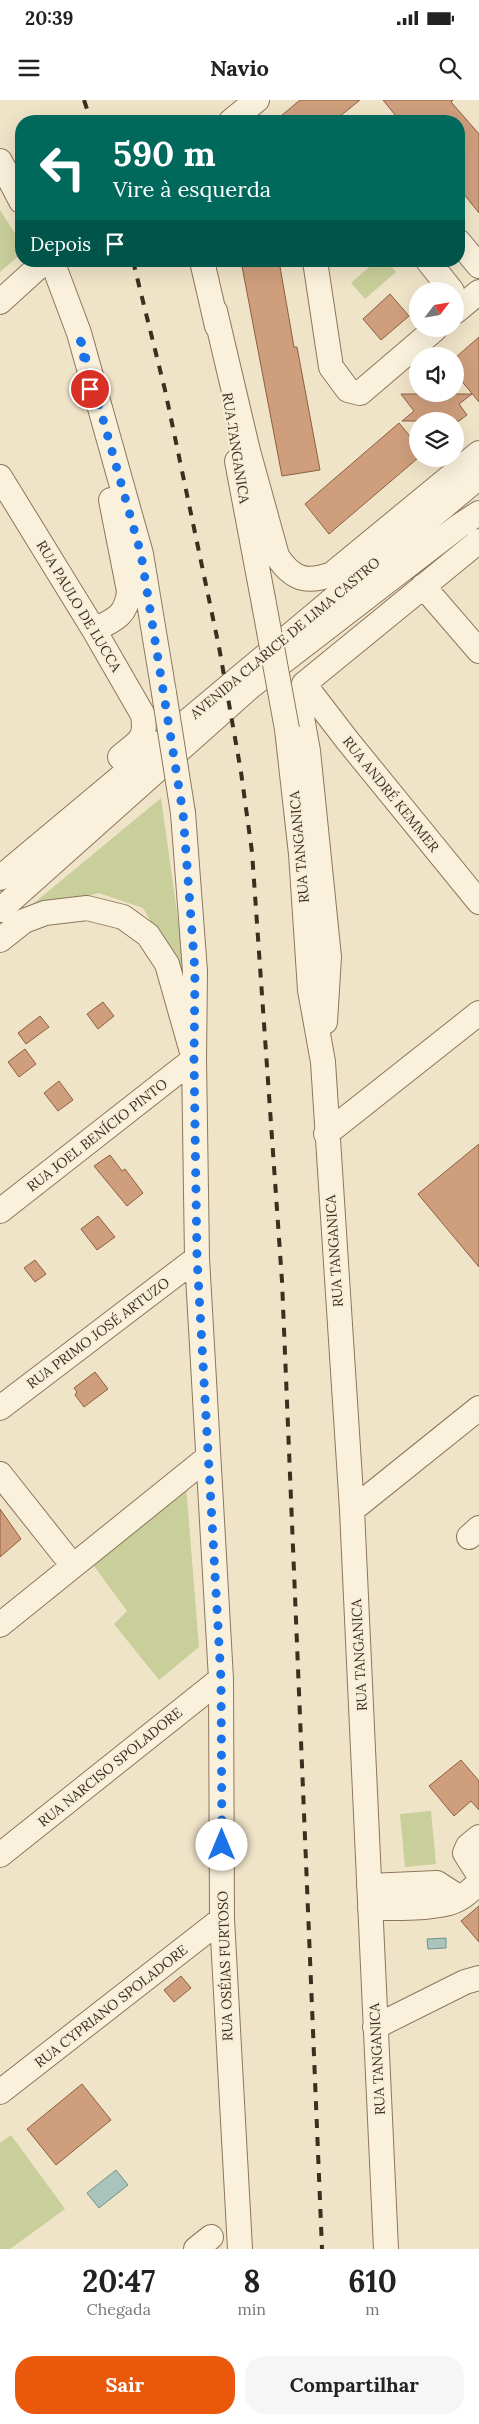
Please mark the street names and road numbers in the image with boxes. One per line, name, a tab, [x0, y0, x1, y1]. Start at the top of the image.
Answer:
street label: RUA TANGANICA	[218, 391, 254, 505]
street label: RUA PAULO DE LUCCA	[33, 537, 126, 675]
street label: AVENIDA CLARICE DE LIMA CASTRO	[186, 553, 384, 723]
street label: RUA ANDRÉ KEMMER	[339, 732, 443, 856]
street label: RUA TANGANICA	[285, 790, 313, 904]
street label: RUA JOEL BENÍCIO PINTO	[23, 1075, 171, 1195]
street label: RUA TANGANICA	[321, 1194, 347, 1308]
street label: RUA PRIMO JOSÉ ARTUZO	[23, 1273, 173, 1393]
street label: RUA TANGANICA	[347, 1598, 371, 1712]
street label: RUA NARCISO SPOLADORE	[34, 1703, 186, 1831]
street label: RUA OSÉIAS FURTOSO	[213, 1891, 237, 2041]
street label: RUA CYPRIANO SPOLADORE	[31, 1940, 191, 2071]
street label: RUA TANGANICA	[365, 2002, 389, 2116]

